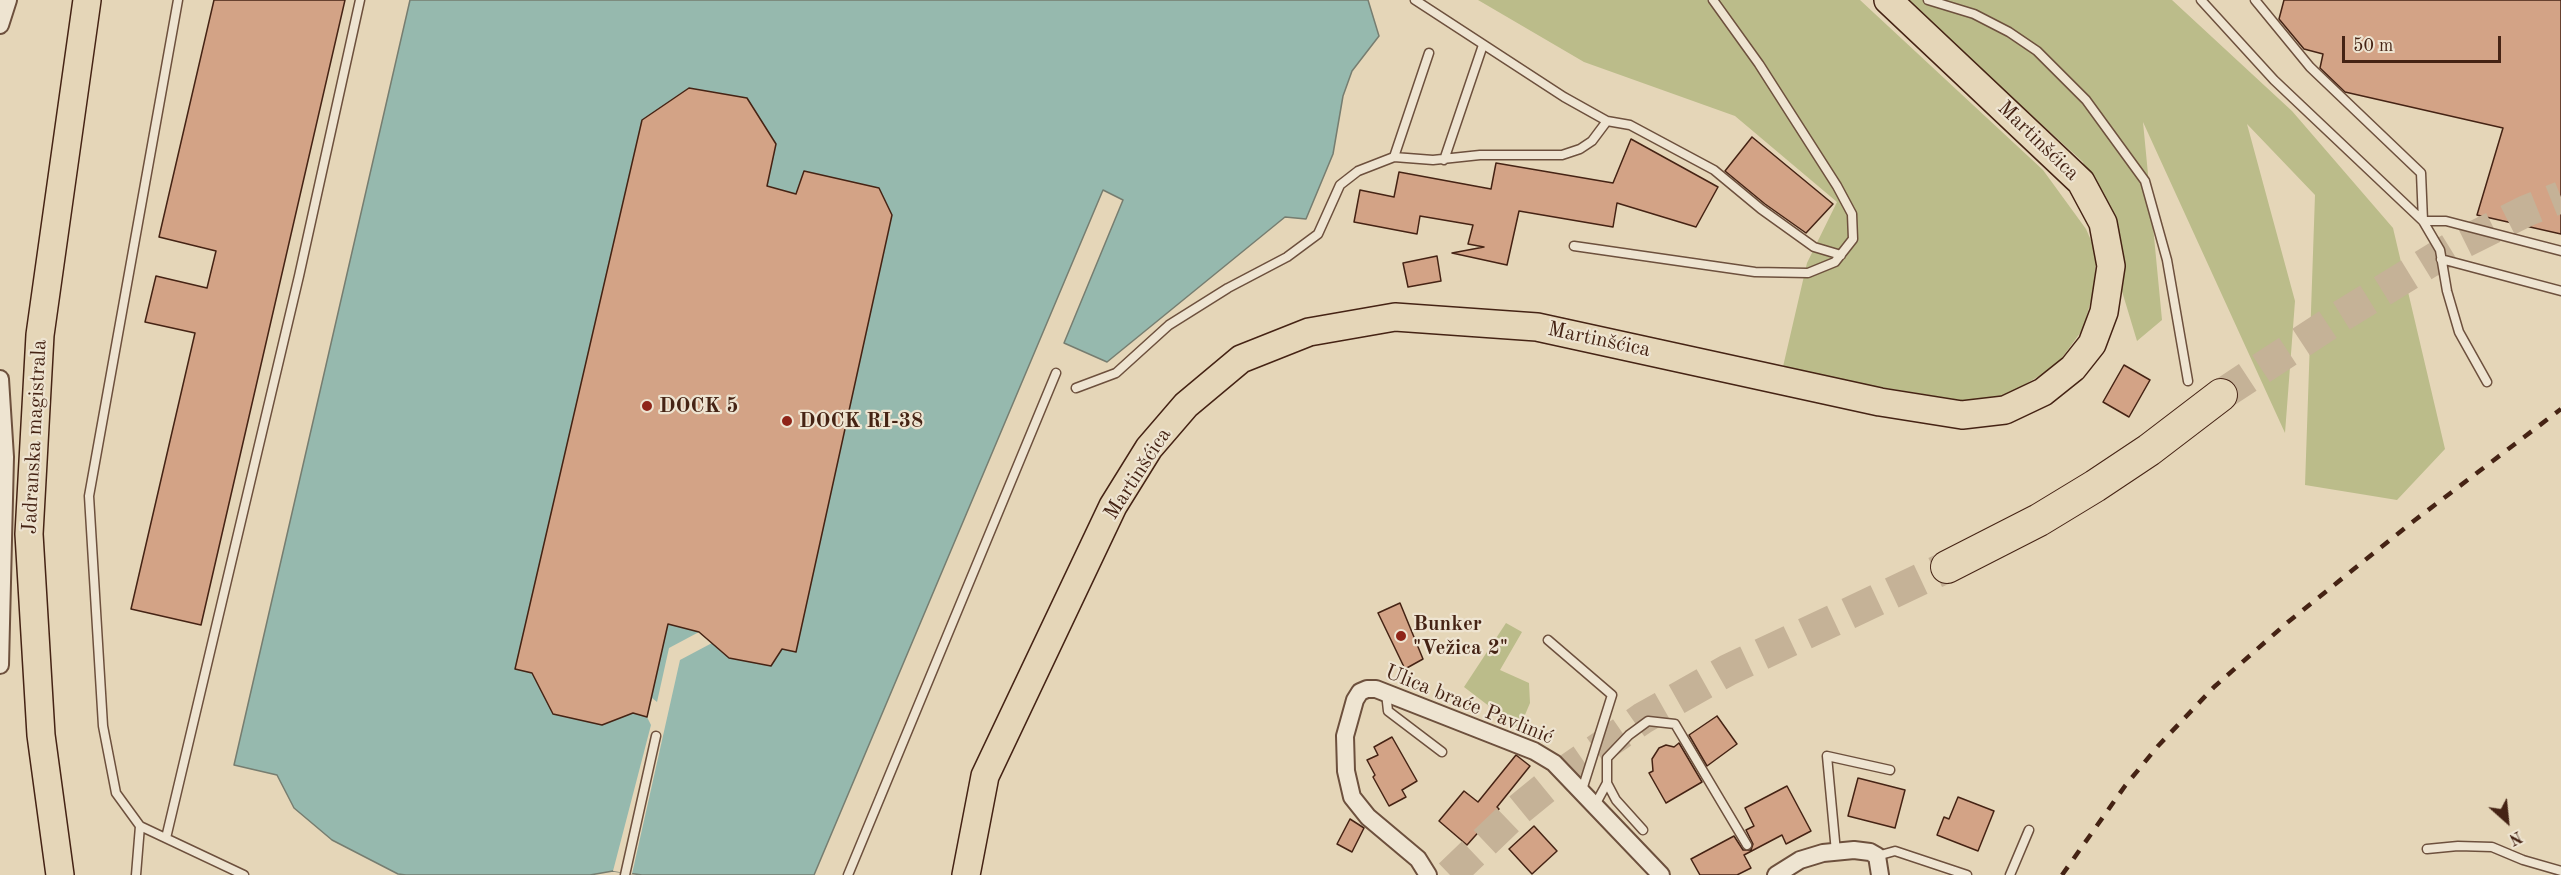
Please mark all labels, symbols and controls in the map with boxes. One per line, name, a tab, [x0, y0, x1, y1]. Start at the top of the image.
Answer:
scale bar	[2345, 24, 2504, 62]
text: 50 m	[2353, 37, 2393, 55]
street label: Martinšćica	[1992, 96, 2084, 186]
street label: Martinšćica	[1545, 317, 1653, 363]
street label: Jadranska magistrala	[17, 339, 53, 535]
place label: DOCK 5	[659, 393, 739, 419]
marker: DOCK 5	[640, 399, 654, 413]
place label: DOCK RI-38	[799, 408, 923, 434]
marker: DOCK RI-38	[780, 414, 794, 428]
street label: Martinšćica	[1099, 423, 1177, 525]
place label: Bunker "Vežica 2"	[1413, 611, 1508, 661]
marker: Bunker "Vežica 2"	[1394, 629, 1408, 643]
street label: Ulica braće Pavlinić	[1381, 660, 1557, 750]
north arrow	[2477, 791, 2537, 851]
text: N	[2506, 827, 2524, 847]

